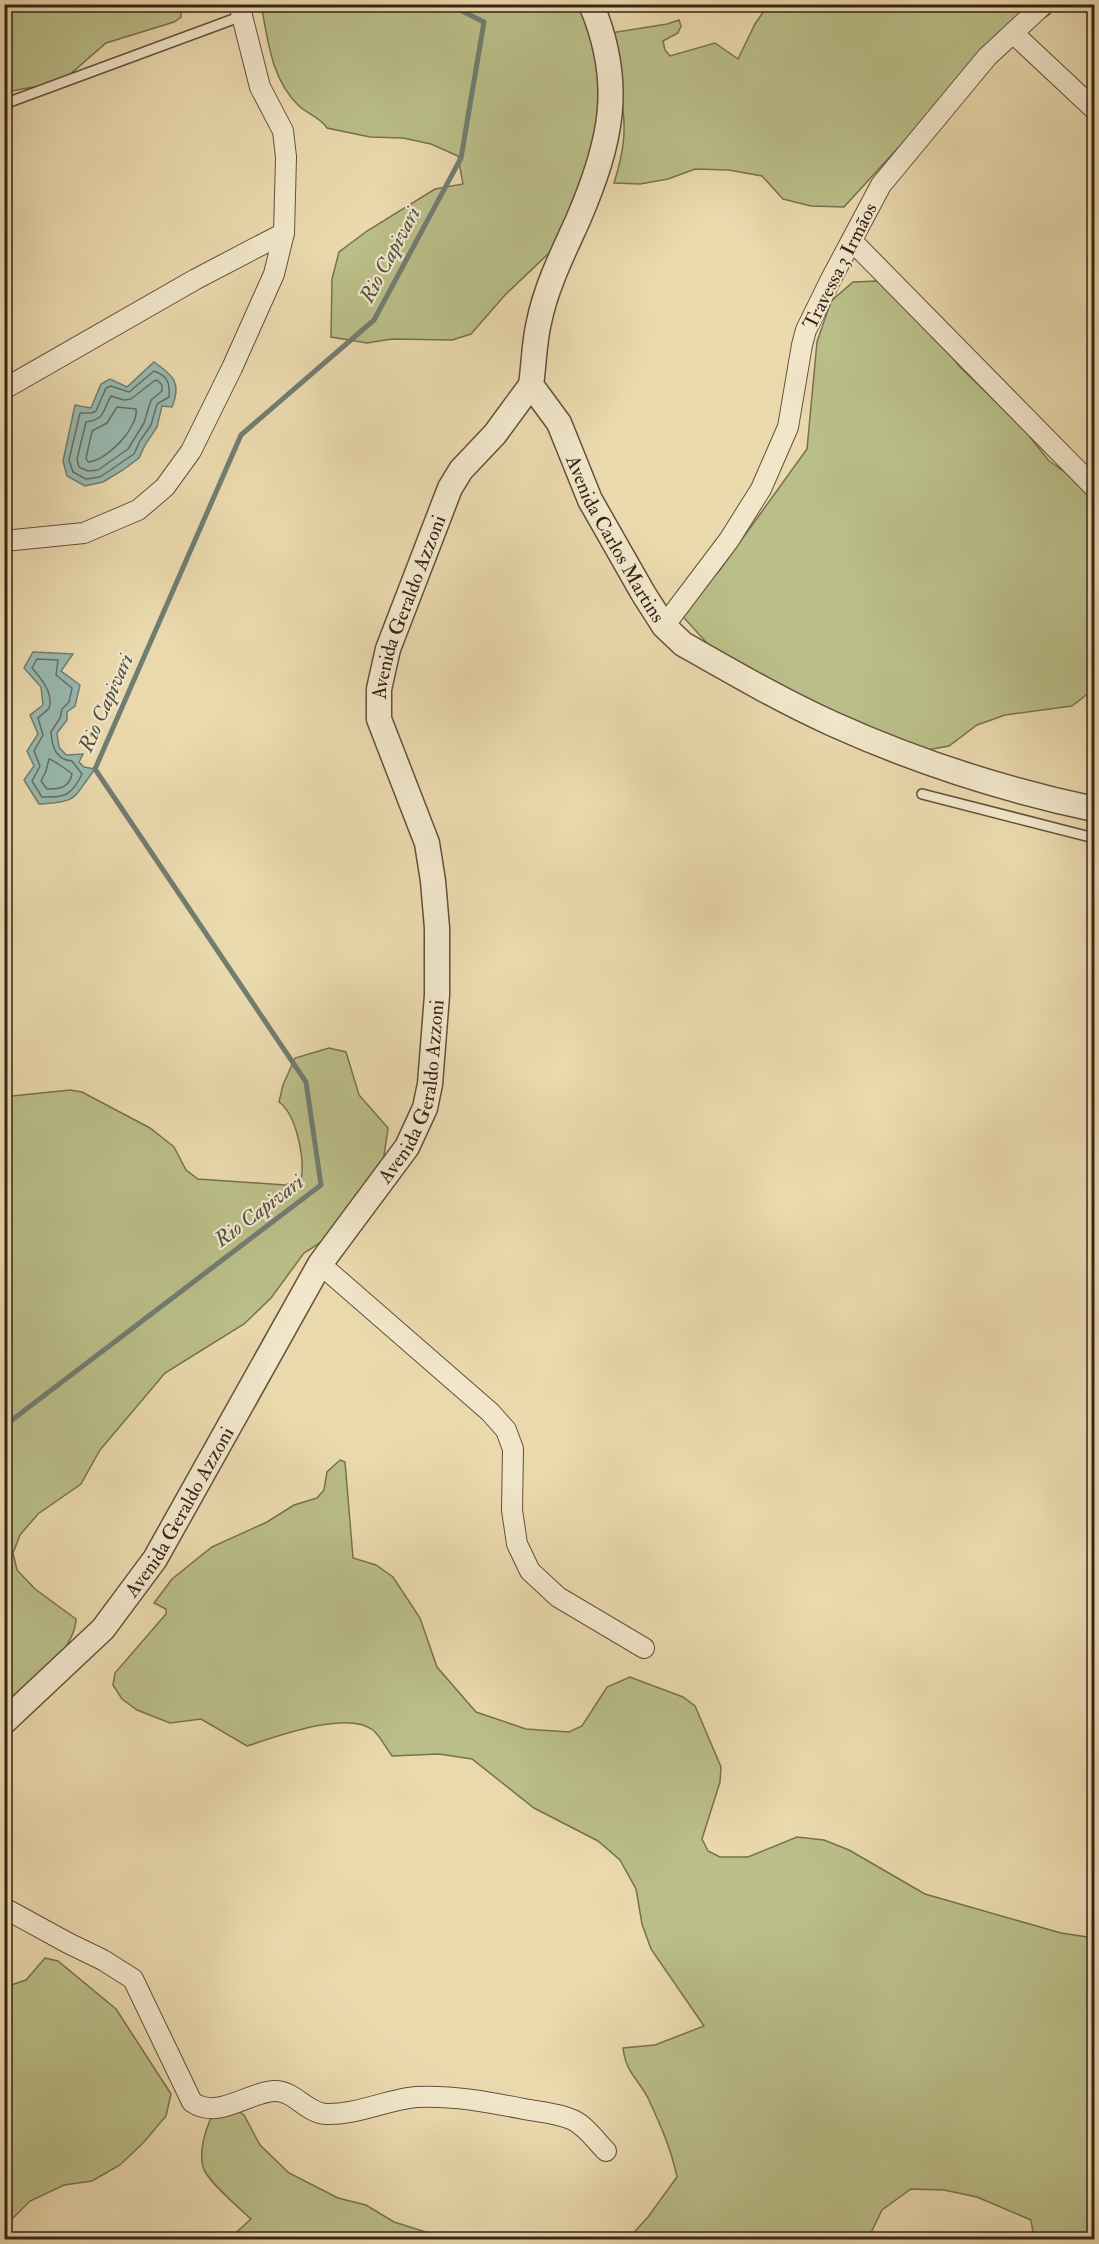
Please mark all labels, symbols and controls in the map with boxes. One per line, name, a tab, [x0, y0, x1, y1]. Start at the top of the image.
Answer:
street label: Travessa 3 Irmãos	[797, 198, 883, 333]
water label: Rio Capivari	[353, 202, 427, 308]
street label: Avenida Carlos Martins	[560, 450, 671, 627]
street label: Avenida Geraldo Azzoni	[367, 511, 451, 700]
water label: Rio Capivari	[72, 649, 140, 757]
street label: Avenida Geraldo Azzoni	[371, 999, 449, 1189]
water label: Rio Capivari	[208, 1169, 309, 1254]
street label: Avenida Geraldo Azzoni	[118, 1422, 239, 1603]

